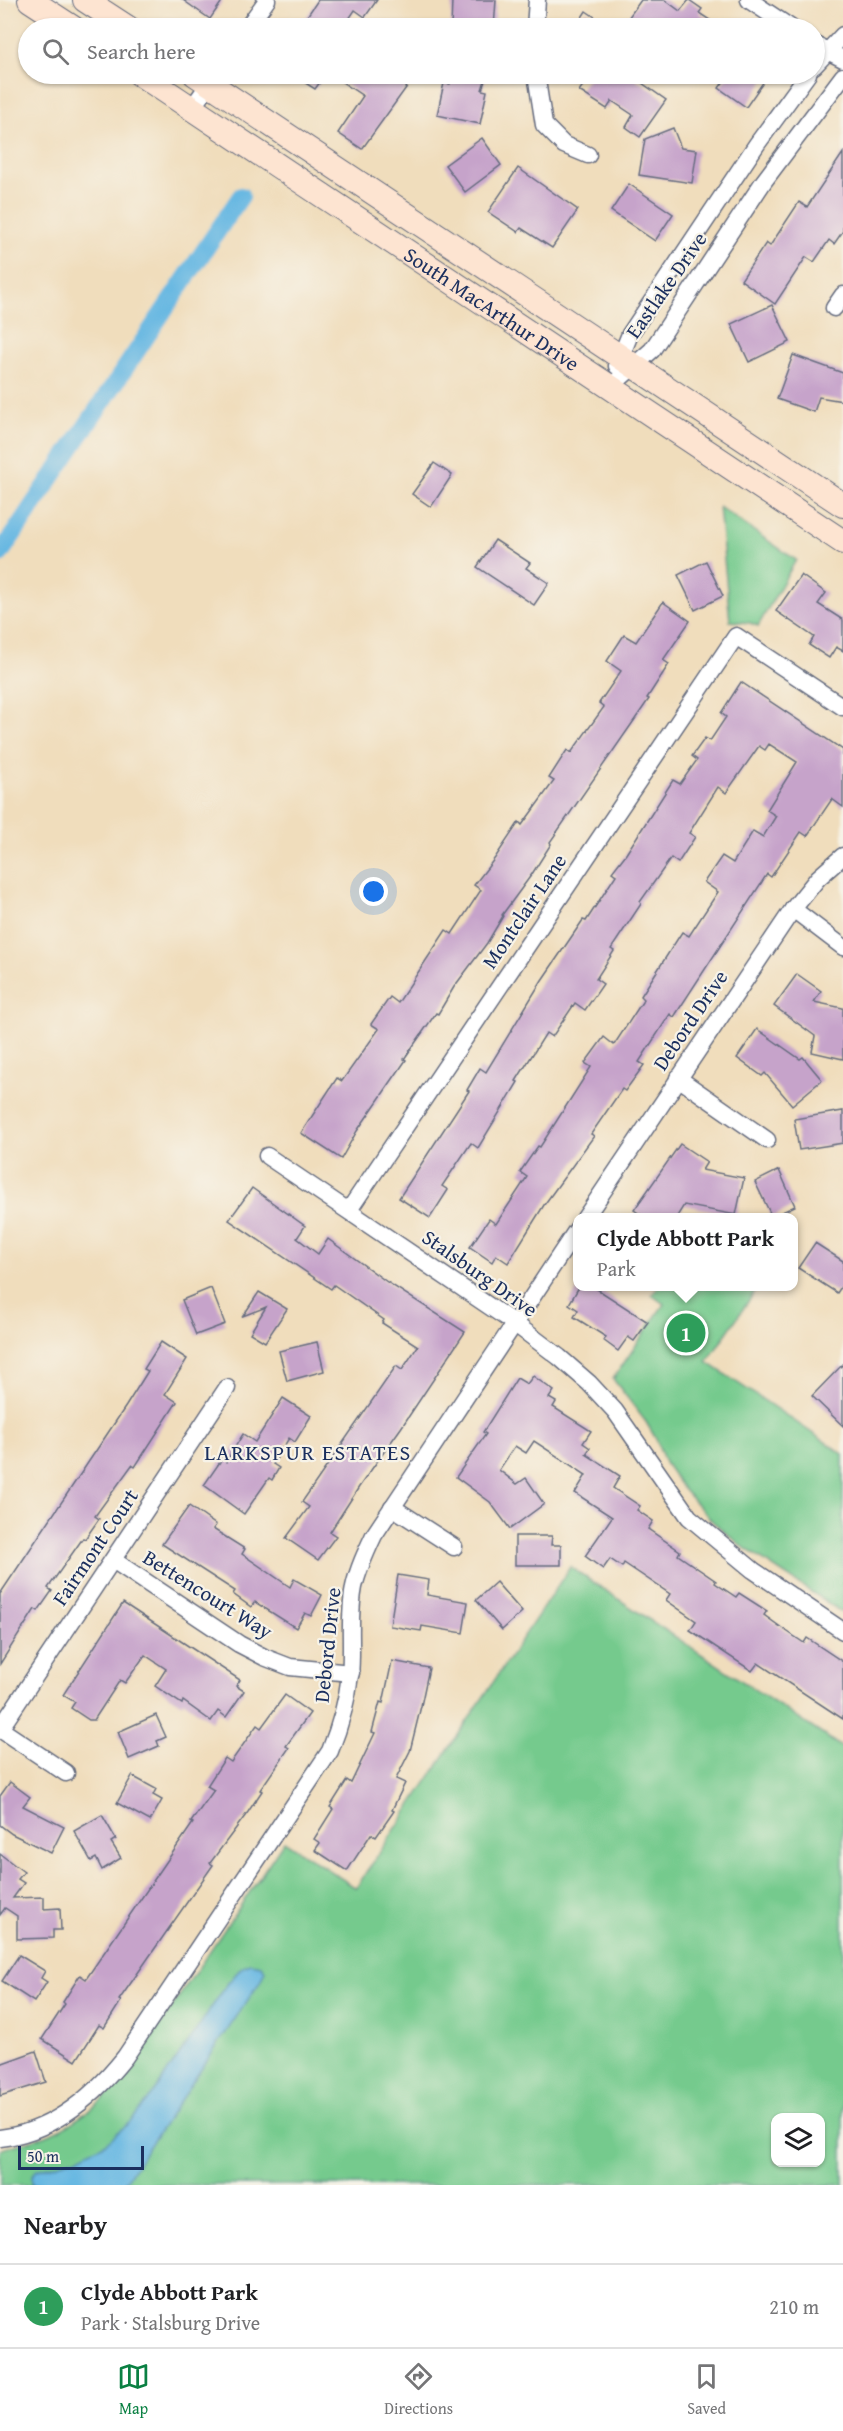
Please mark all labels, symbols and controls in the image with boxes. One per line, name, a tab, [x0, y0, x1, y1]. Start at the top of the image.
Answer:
search box	[18, 18, 825, 84]
icon: search	[39, 35, 72, 68]
text: Search here	[87, 35, 196, 67]
street label: Eastlake Drive	[618, 225, 714, 345]
street label: South MacArthur Drive	[398, 239, 586, 378]
street label: Montclair Lane	[474, 847, 574, 975]
your location	[359, 877, 388, 906]
street label: Debord Drive	[645, 963, 735, 1077]
popup	[573, 1213, 798, 1291]
street label: Stalsburg Drive	[416, 1222, 544, 1324]
text: Clyde Abbott Park	[597, 1222, 774, 1254]
text: Park	[597, 1254, 636, 1283]
pin: 1	[666, 1310, 706, 1356]
district label: LARKSPUR ESTATES	[204, 1436, 412, 1468]
street label: Fairmont Court	[44, 1482, 146, 1612]
street label: Bettencourt Way	[137, 1542, 279, 1647]
street label: Debord Drive	[306, 1586, 348, 1704]
map controls	[771, 2113, 825, 2167]
button: layers	[771, 2113, 825, 2167]
scale bar	[18, 2143, 144, 2170]
text: 50 m	[27, 2144, 59, 2168]
text: Nearby	[24, 2205, 107, 2244]
text: Clyde Abbott Park	[81, 2276, 258, 2308]
text: 1	[38, 2292, 49, 2321]
text: 210 m	[769, 2292, 819, 2321]
text: Park · Stalsburg Drive	[81, 2308, 260, 2337]
tab: Map	[117, 2360, 150, 2420]
tab: Directions	[384, 2360, 453, 2420]
tab: Saved	[687, 2360, 726, 2420]

